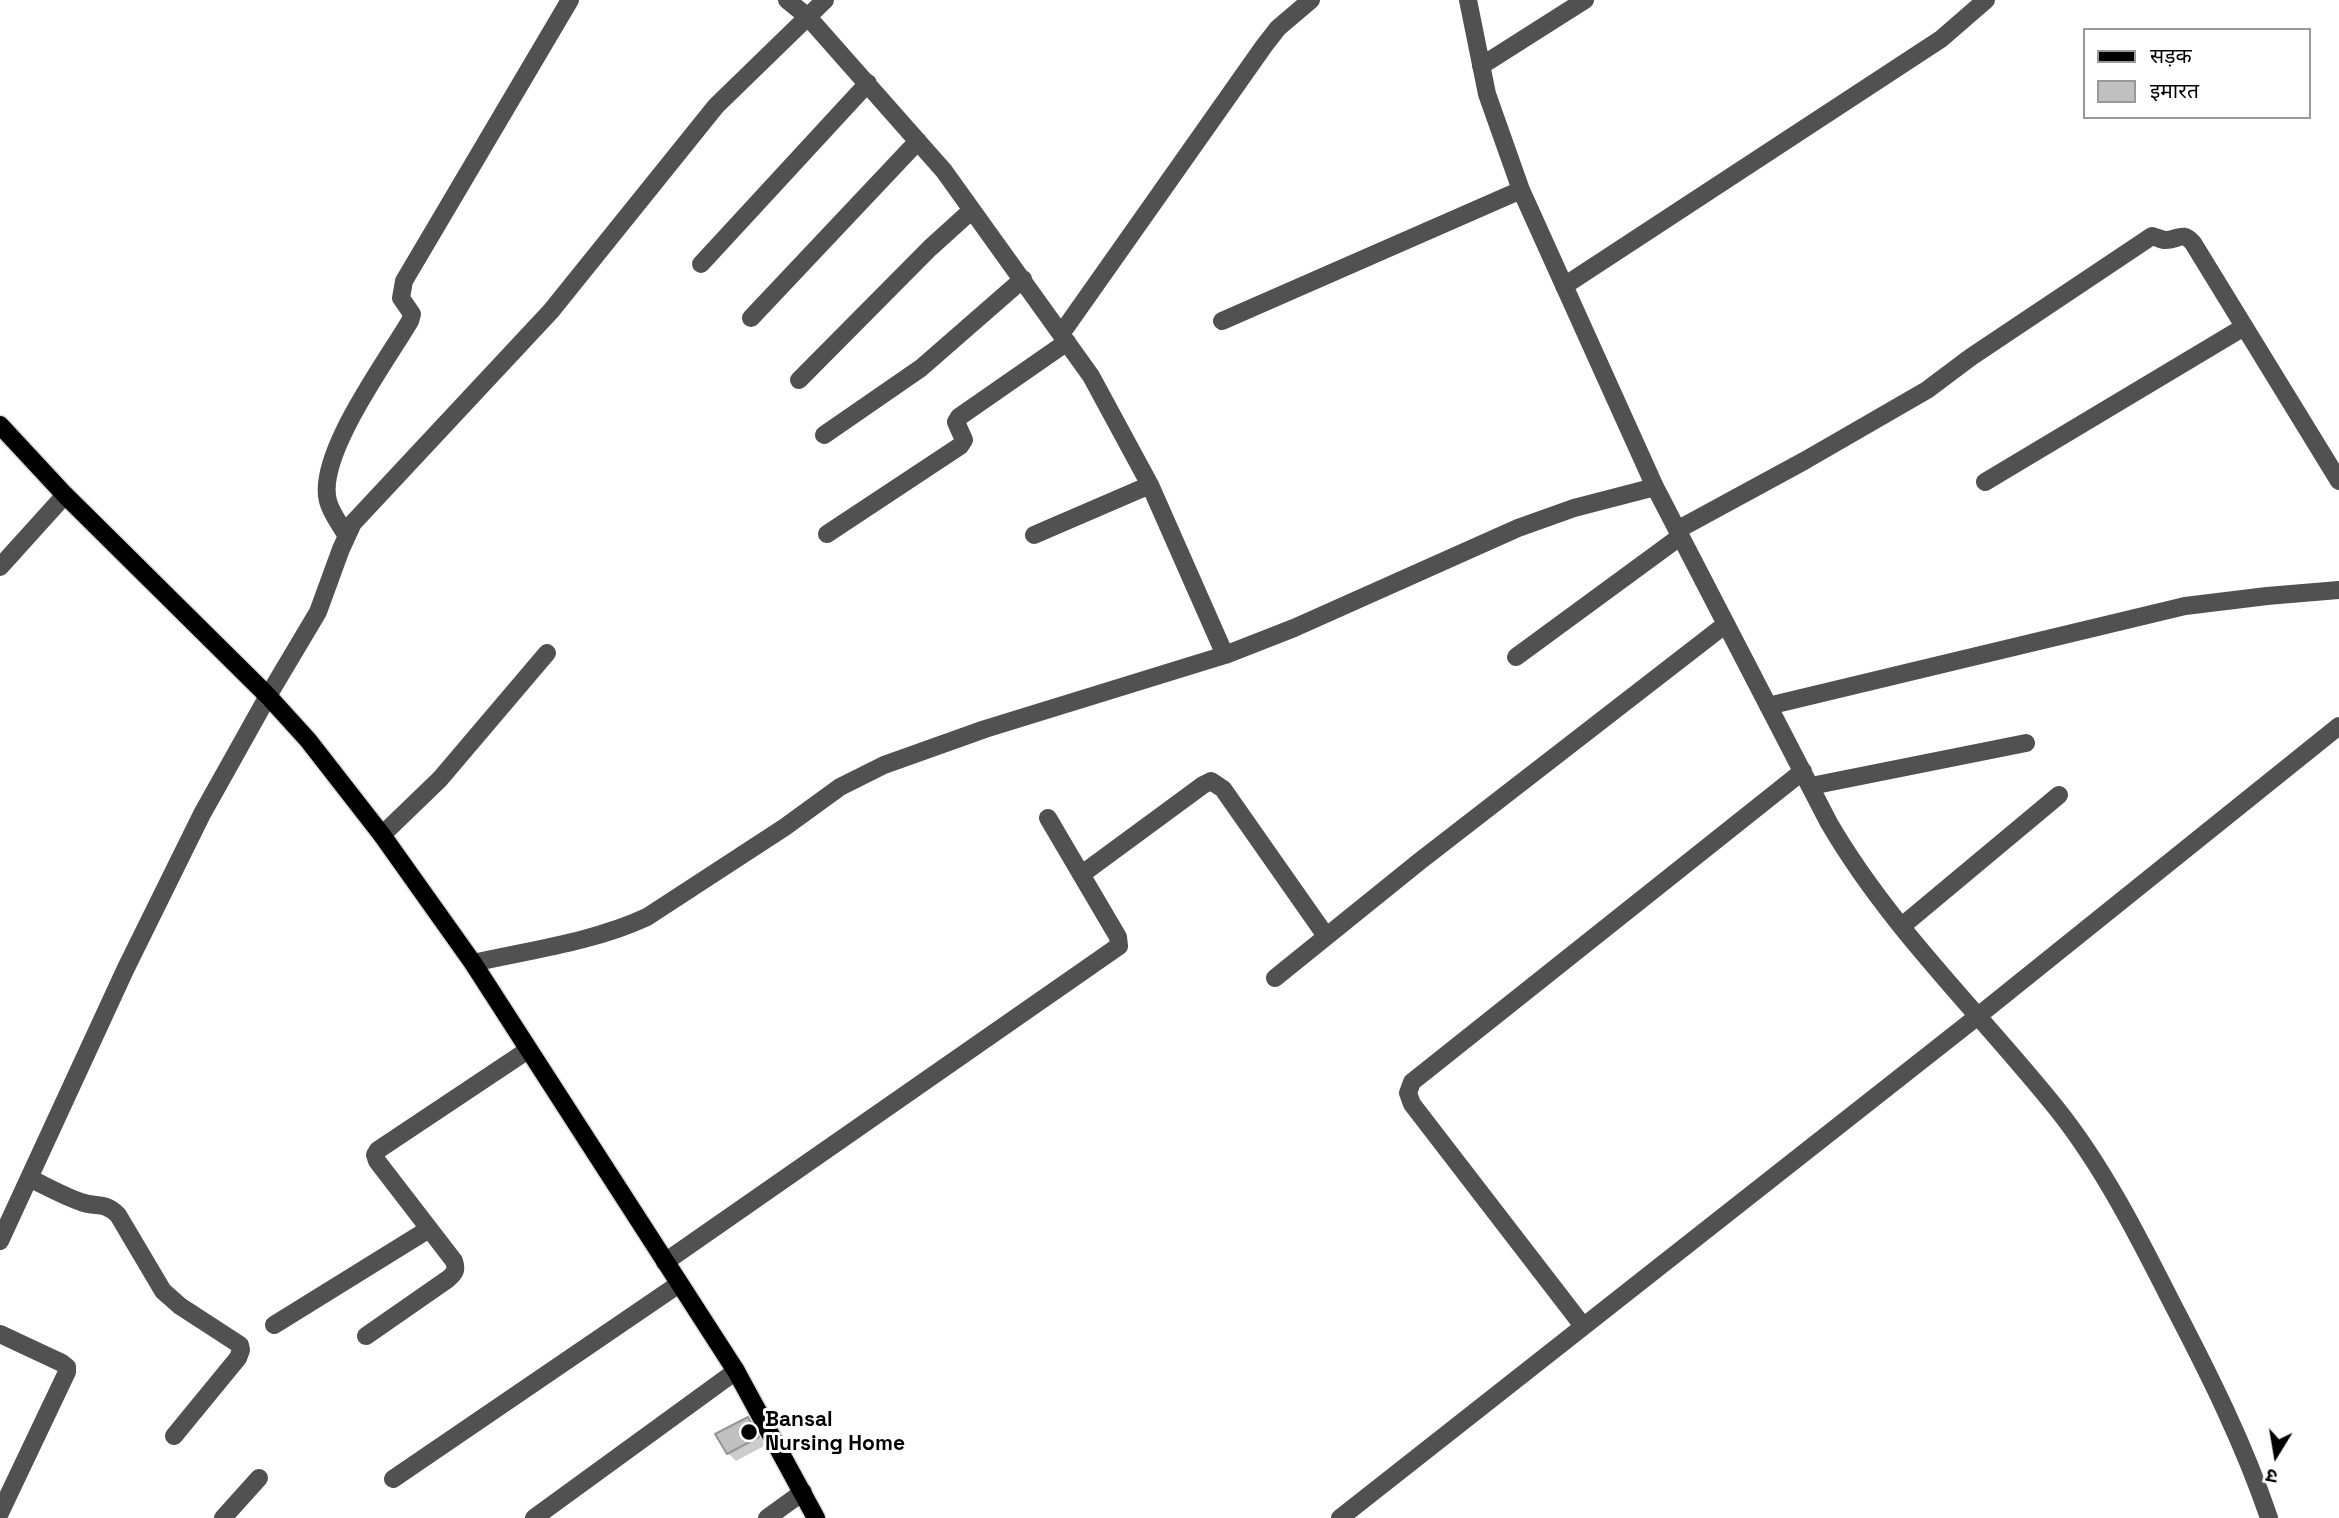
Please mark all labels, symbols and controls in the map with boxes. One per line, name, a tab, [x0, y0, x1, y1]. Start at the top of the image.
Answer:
legend	[2084, 28, 2311, 119]
text: सड़क	[2150, 42, 2192, 69]
text: इमारत	[2150, 77, 2199, 104]
place label: Bansal Nursing Home	[765, 1407, 905, 1457]
north arrow	[2241, 1420, 2311, 1490]
marker: Bansal Nursing Home	[739, 1422, 759, 1442]
text: उ	[2264, 1463, 2280, 1489]

